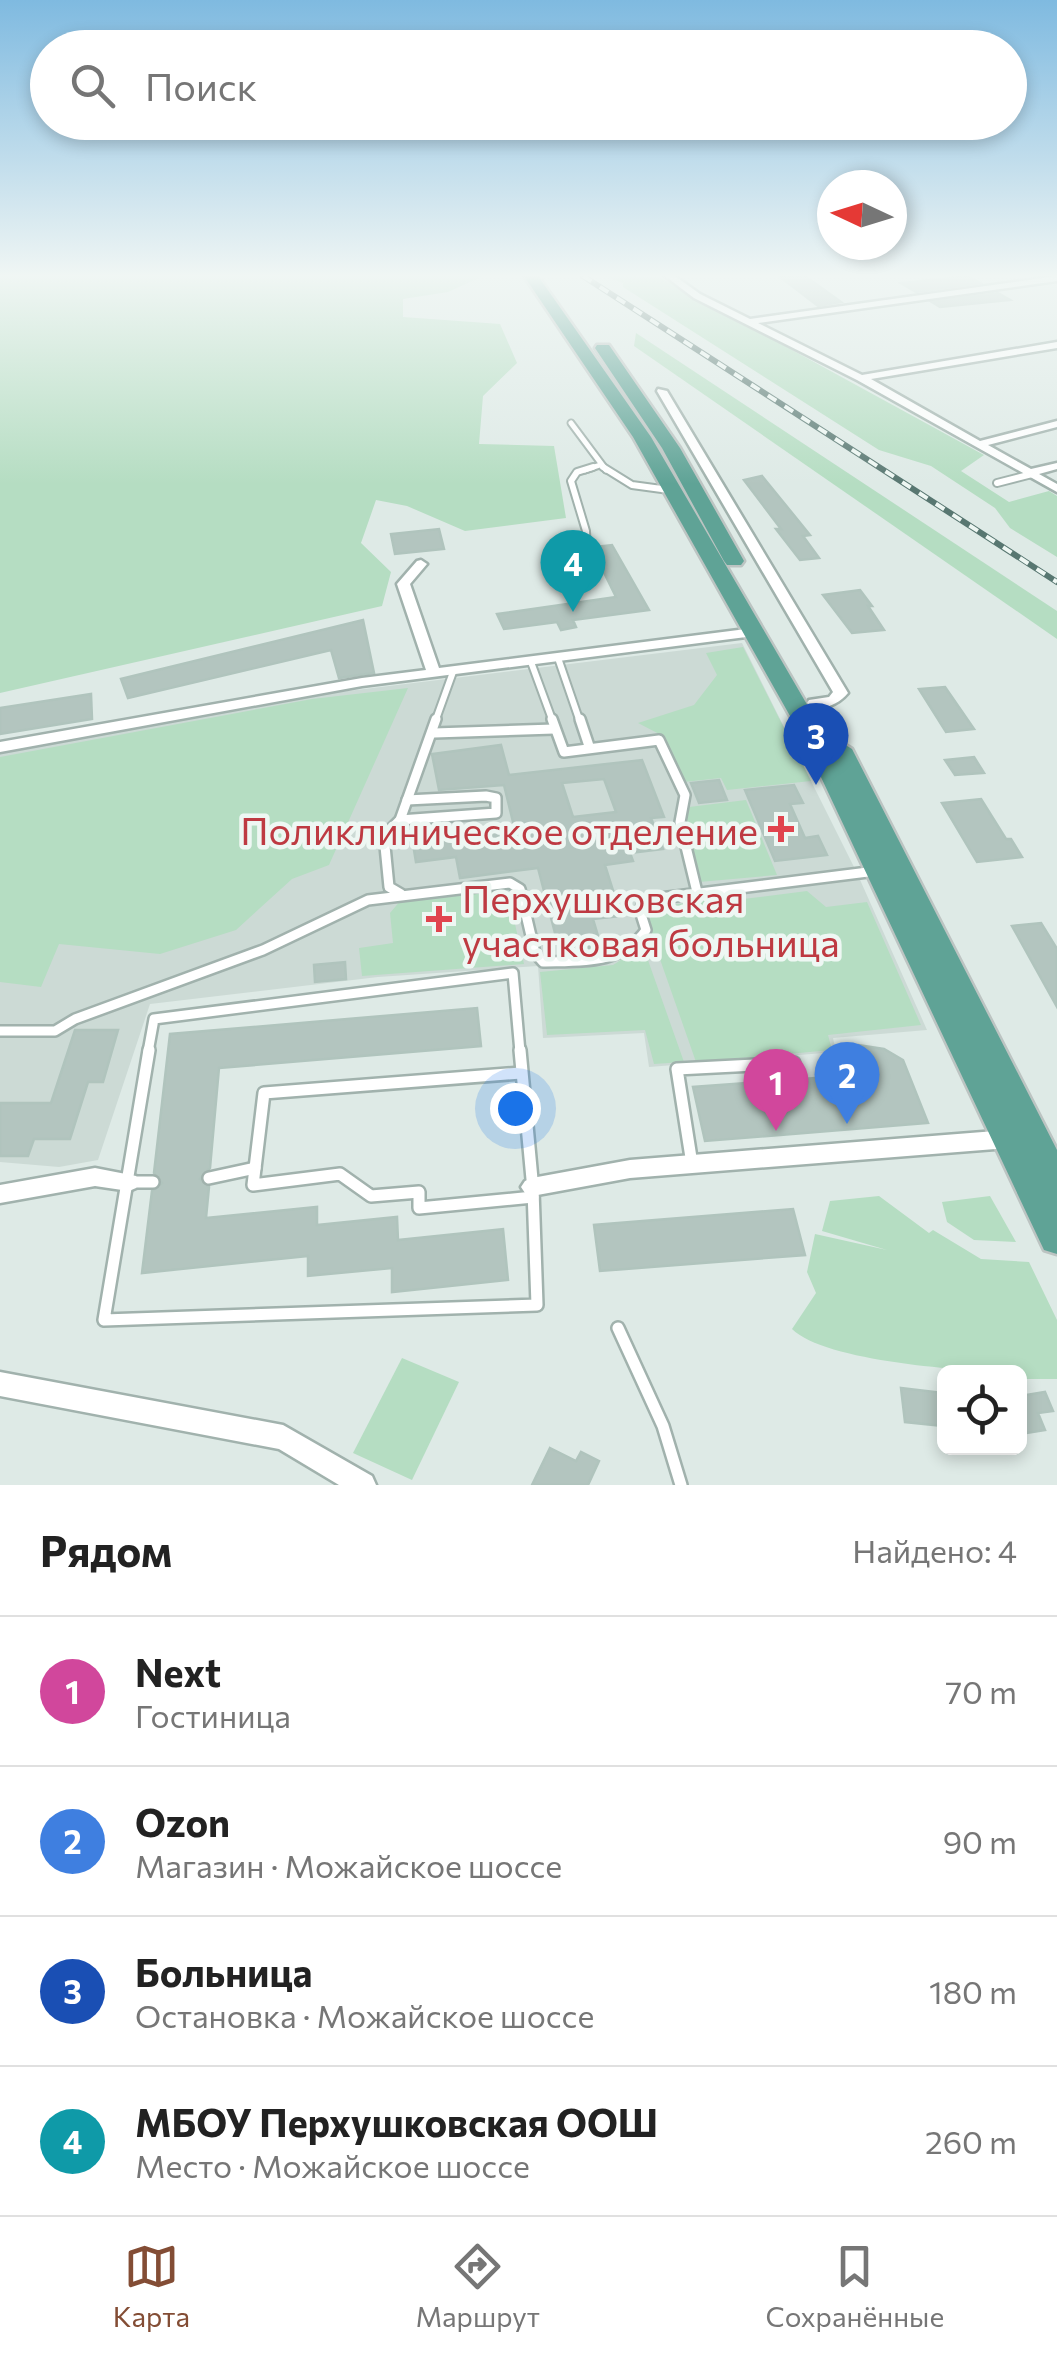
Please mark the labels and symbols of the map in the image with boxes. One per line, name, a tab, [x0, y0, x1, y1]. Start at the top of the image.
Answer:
north arrow	[817, 170, 907, 260]
pin: 4	[540, 530, 606, 612]
pin: 3	[784, 702, 848, 785]
place label: Поликлиническое отделение	[240, 806, 758, 853]
marker: Поликлиническое отделение	[768, 816, 794, 842]
place label: Перхушковская участковая больница	[462, 874, 840, 965]
marker: Перхушковская участковая больница	[426, 906, 452, 932]
pin: 2	[814, 1042, 880, 1124]
pin: 1	[744, 1048, 808, 1131]
your location	[490, 1083, 541, 1134]

